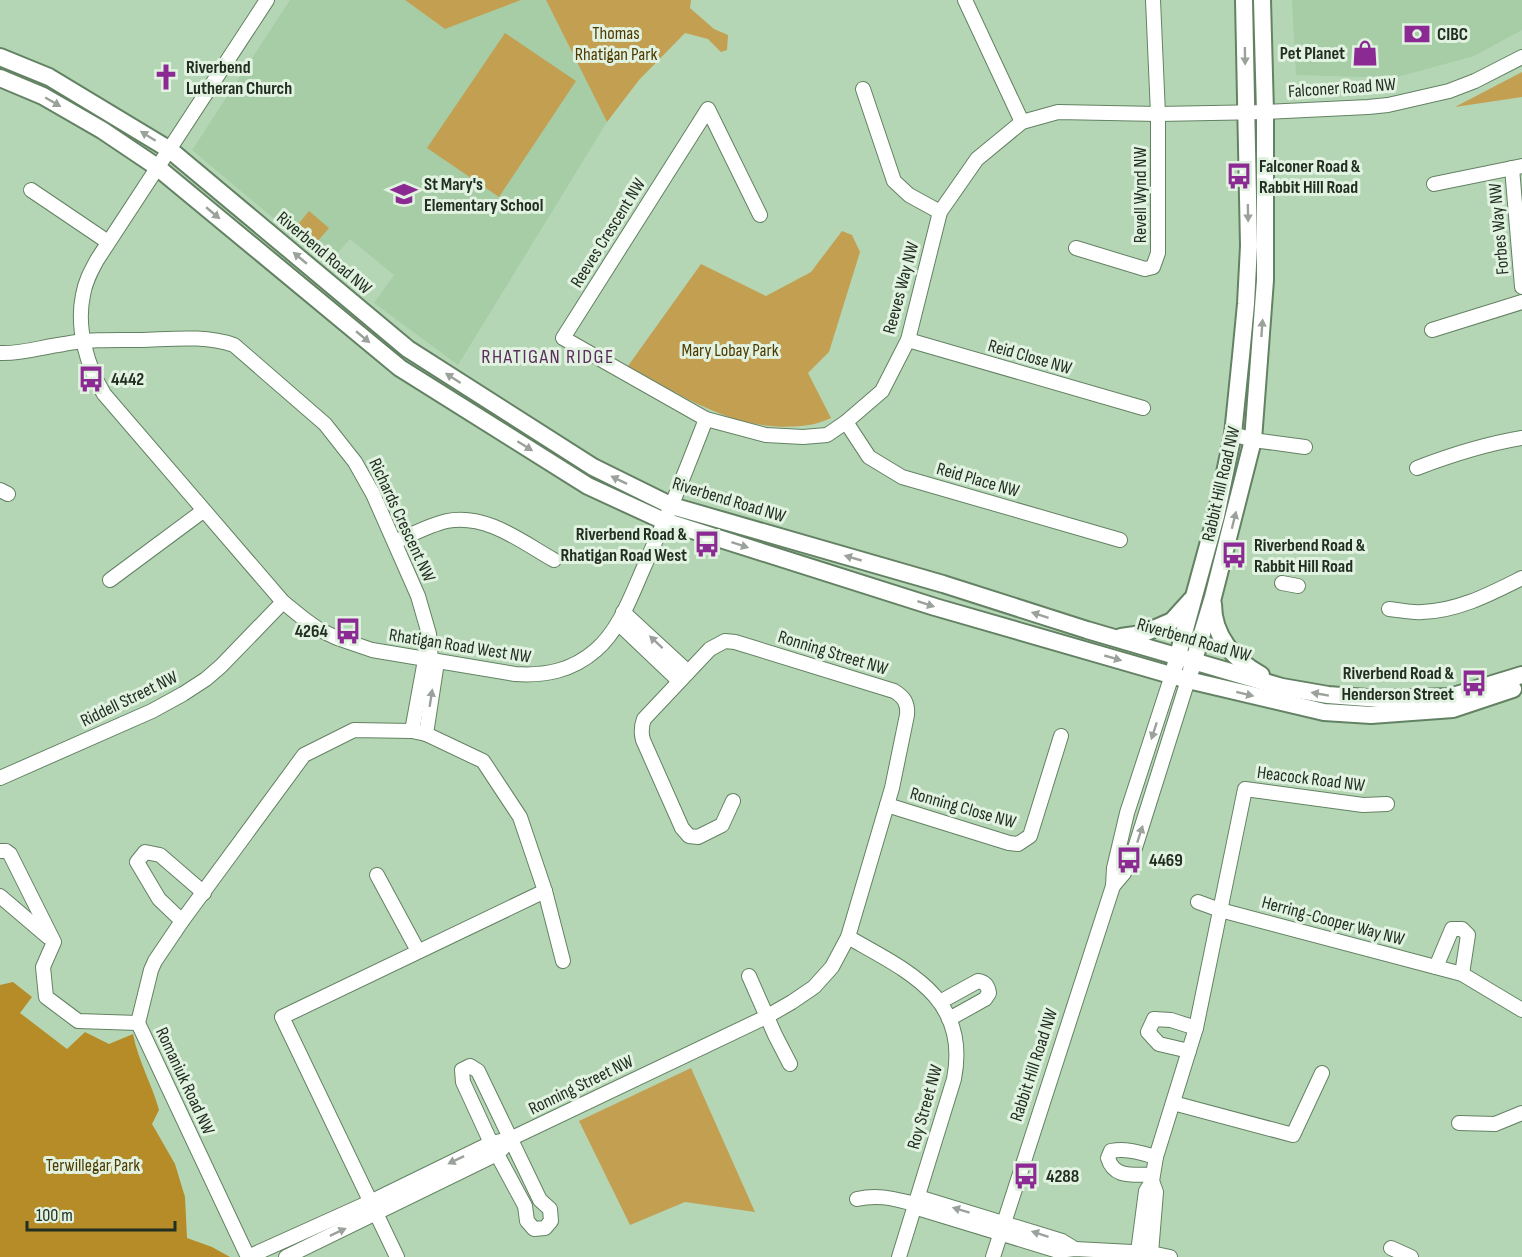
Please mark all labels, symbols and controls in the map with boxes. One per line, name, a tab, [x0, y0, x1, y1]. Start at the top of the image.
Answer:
bank icon: CIBC	[1402, 19, 1432, 49]
park label: Thomas Rhatigan Park	[575, 23, 657, 65]
place label: CIBC	[1437, 24, 1468, 45]
shop icon: Pet Planet	[1350, 38, 1380, 68]
place label: Pet Planet	[1280, 43, 1345, 64]
one-way arrow	[1240, 47, 1250, 66]
place label: Riverbend Lutheran Church	[186, 57, 292, 99]
church icon: Riverbend Lutheran Church	[151, 62, 181, 92]
street label: Falconer Road NW	[1287, 74, 1397, 102]
one-way arrow	[45, 97, 62, 107]
one-way arrow	[140, 131, 156, 142]
street label: Revell Wynd NW	[1130, 147, 1151, 243]
place label: Falconer Road & Rabbit Hill Road	[1259, 156, 1361, 198]
bus stop icon: Falconer Road & Rabbit Hill Road	[1224, 161, 1254, 191]
place label: St Mary's Elementary School	[424, 174, 543, 216]
street label: Reeves Crescent NW	[566, 174, 650, 291]
school or university icon: St Mary's Elementary School	[389, 179, 419, 209]
street label: Forbes Way NW	[1485, 182, 1513, 276]
one-way arrow	[1244, 203, 1253, 222]
one-way arrow	[205, 206, 221, 219]
street label: Riverbend Road NW	[272, 207, 376, 299]
street label: Reeves Way NW	[879, 239, 923, 336]
one-way arrow	[293, 252, 308, 265]
one-way arrow	[1257, 318, 1267, 337]
one-way arrow	[355, 331, 371, 344]
street label: Reid Close NW	[986, 335, 1075, 379]
park label: Mary Lobay Park	[681, 340, 779, 361]
district label: RHATIGAN RIDGE	[481, 345, 615, 369]
bus stop icon: 4442	[76, 364, 106, 394]
place label: 4442	[111, 369, 144, 390]
one-way arrow	[445, 372, 462, 383]
street label: Rabbit Hill Road NW	[1198, 424, 1245, 544]
one-way arrow	[516, 440, 532, 452]
street label: Richards Crescent NW	[364, 455, 440, 585]
street label: Reid Place NW	[934, 458, 1022, 502]
street label: Riverbend Road NW	[670, 473, 788, 527]
one-way arrow	[611, 475, 628, 485]
one-way arrow	[1229, 511, 1239, 529]
place label: Riverbend Road & Rhatigan Road West	[560, 524, 687, 566]
bus stop icon: Riverbend Road & Rhatigan Road West	[692, 529, 722, 559]
place label: Riverbend Road & Rabbit Hill Road	[1254, 535, 1366, 577]
bus stop icon: Riverbend Road & Rabbit Hill Road	[1219, 540, 1249, 570]
one-way arrow	[731, 541, 749, 550]
one-way arrow	[844, 553, 862, 562]
one-way arrow	[917, 600, 935, 609]
one-way arrow	[1031, 610, 1049, 619]
street label: Riverbend Road NW	[1135, 614, 1254, 666]
bus stop icon: 4264	[333, 616, 363, 646]
place label: 4264	[295, 621, 329, 642]
street label: Rhatigan Road West NW	[388, 624, 533, 668]
street label: Ronning Street NW	[776, 626, 891, 680]
one-way arrow	[648, 635, 663, 649]
one-way arrow	[1104, 654, 1122, 664]
place label: Riverbend Road & Henderson Street	[1341, 663, 1454, 705]
street label: Riddell Street NW	[77, 666, 181, 731]
bus stop icon: Riverbend Road & Henderson Street	[1459, 668, 1489, 698]
one-way arrow	[427, 688, 436, 707]
one-way arrow	[1236, 689, 1254, 699]
one-way arrow	[1311, 689, 1330, 698]
one-way arrow	[1148, 722, 1158, 740]
street label: Heacock Road NW	[1256, 762, 1366, 796]
street label: Ronning Close NW	[908, 783, 1019, 833]
one-way arrow	[1136, 825, 1145, 843]
bus stop icon: 4469	[1114, 845, 1144, 875]
place label: 4469	[1149, 850, 1183, 871]
street label: Herring-Cooper Way NW	[1259, 892, 1407, 950]
street label: Rabbit Hill Road NW	[1006, 1006, 1062, 1124]
street label: Romaniuk Road NW	[151, 1024, 219, 1138]
street label: Ronning Street NW	[525, 1050, 637, 1119]
street label: Roy Street NW	[903, 1062, 947, 1152]
park label: Terwillegar Park	[46, 1155, 140, 1176]
one-way arrow	[447, 1155, 464, 1165]
bus stop icon: 4288	[1011, 1161, 1041, 1191]
place label: 4288	[1046, 1166, 1079, 1187]
scale bar	[27, 1194, 176, 1232]
text: 100 m	[36, 1205, 73, 1226]
one-way arrow	[952, 1205, 970, 1214]
one-way arrow	[330, 1227, 347, 1236]
one-way arrow	[1031, 1229, 1049, 1238]

